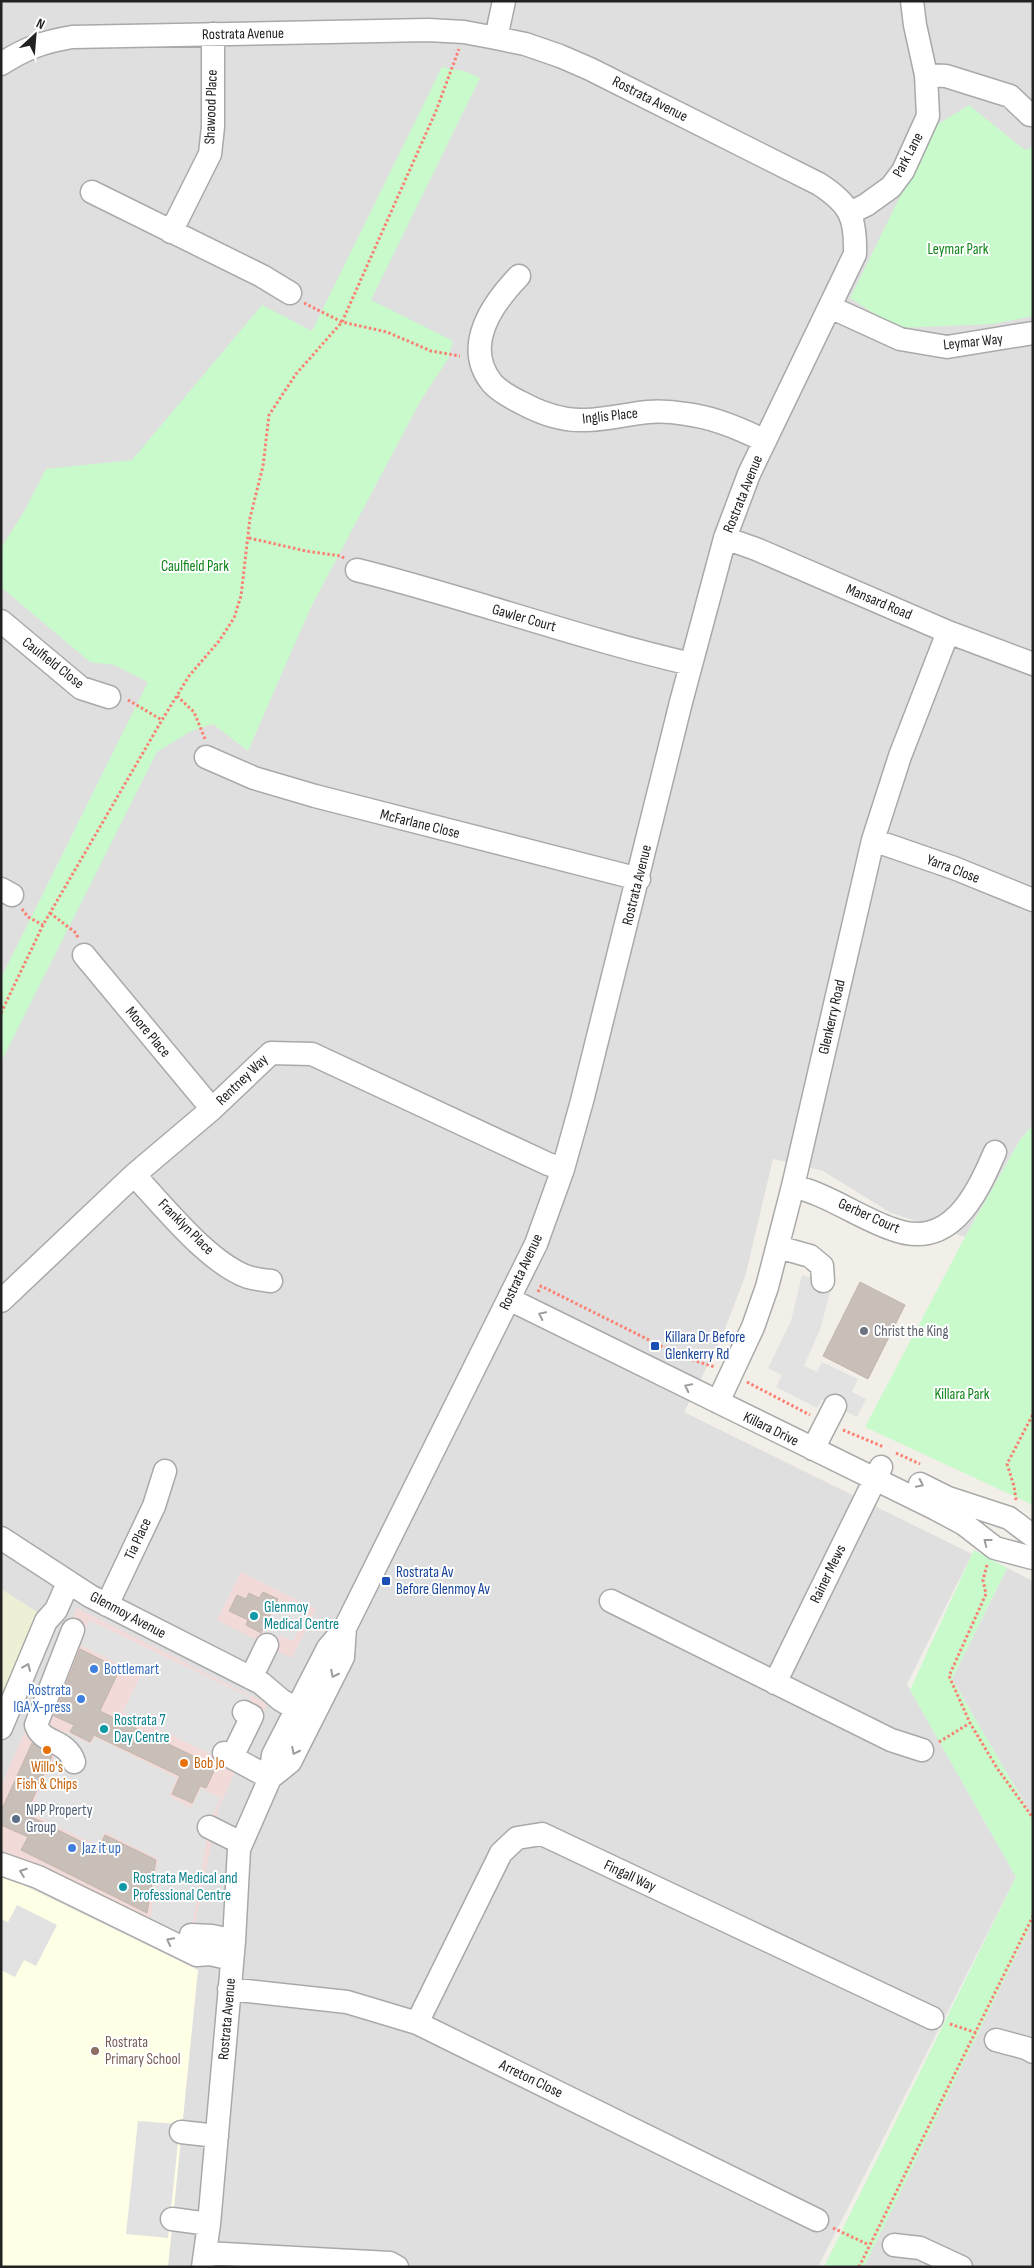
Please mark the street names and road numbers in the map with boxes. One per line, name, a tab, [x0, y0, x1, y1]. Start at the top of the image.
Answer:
street label: Rostrata Avenue	[202, 24, 284, 44]
street label: Shawood Place	[200, 69, 222, 145]
street label: Rostrata Avenue	[609, 72, 691, 126]
street label: Park Lane	[888, 129, 928, 181]
street label: Leymar Way	[942, 329, 1004, 355]
street label: Inglis Place	[581, 404, 639, 428]
street label: Rostrata Avenue	[719, 452, 767, 536]
street label: Mansard Road	[843, 580, 915, 624]
street label: Gawler Court	[490, 600, 559, 636]
street label: Caulfield Close	[18, 633, 88, 693]
street label: McFarlane Close	[378, 805, 462, 843]
street label: Rostrata Avenue	[618, 843, 656, 927]
street label: Yarra Close	[924, 850, 982, 888]
street label: Glenkerry Road	[814, 978, 850, 1056]
street label: Moore Place	[121, 1003, 175, 1061]
street label: Rentney Way	[212, 1050, 272, 1109]
street label: Gerber Court	[835, 1194, 903, 1238]
street label: Franklyn Place	[154, 1195, 218, 1259]
street label: Rostrata Avenue	[495, 1231, 547, 1313]
street label: Killara Drive	[740, 1407, 802, 1451]
street label: Tia Place	[120, 1515, 156, 1563]
street label: Rainer Mews	[806, 1541, 850, 1607]
street label: Glenmoy Avenue	[87, 1587, 169, 1643]
street label: Fingall Way	[601, 1856, 659, 1896]
street label: Rostrata Avenue	[214, 1977, 240, 2061]
street label: Arreton Close	[495, 2055, 566, 2103]

